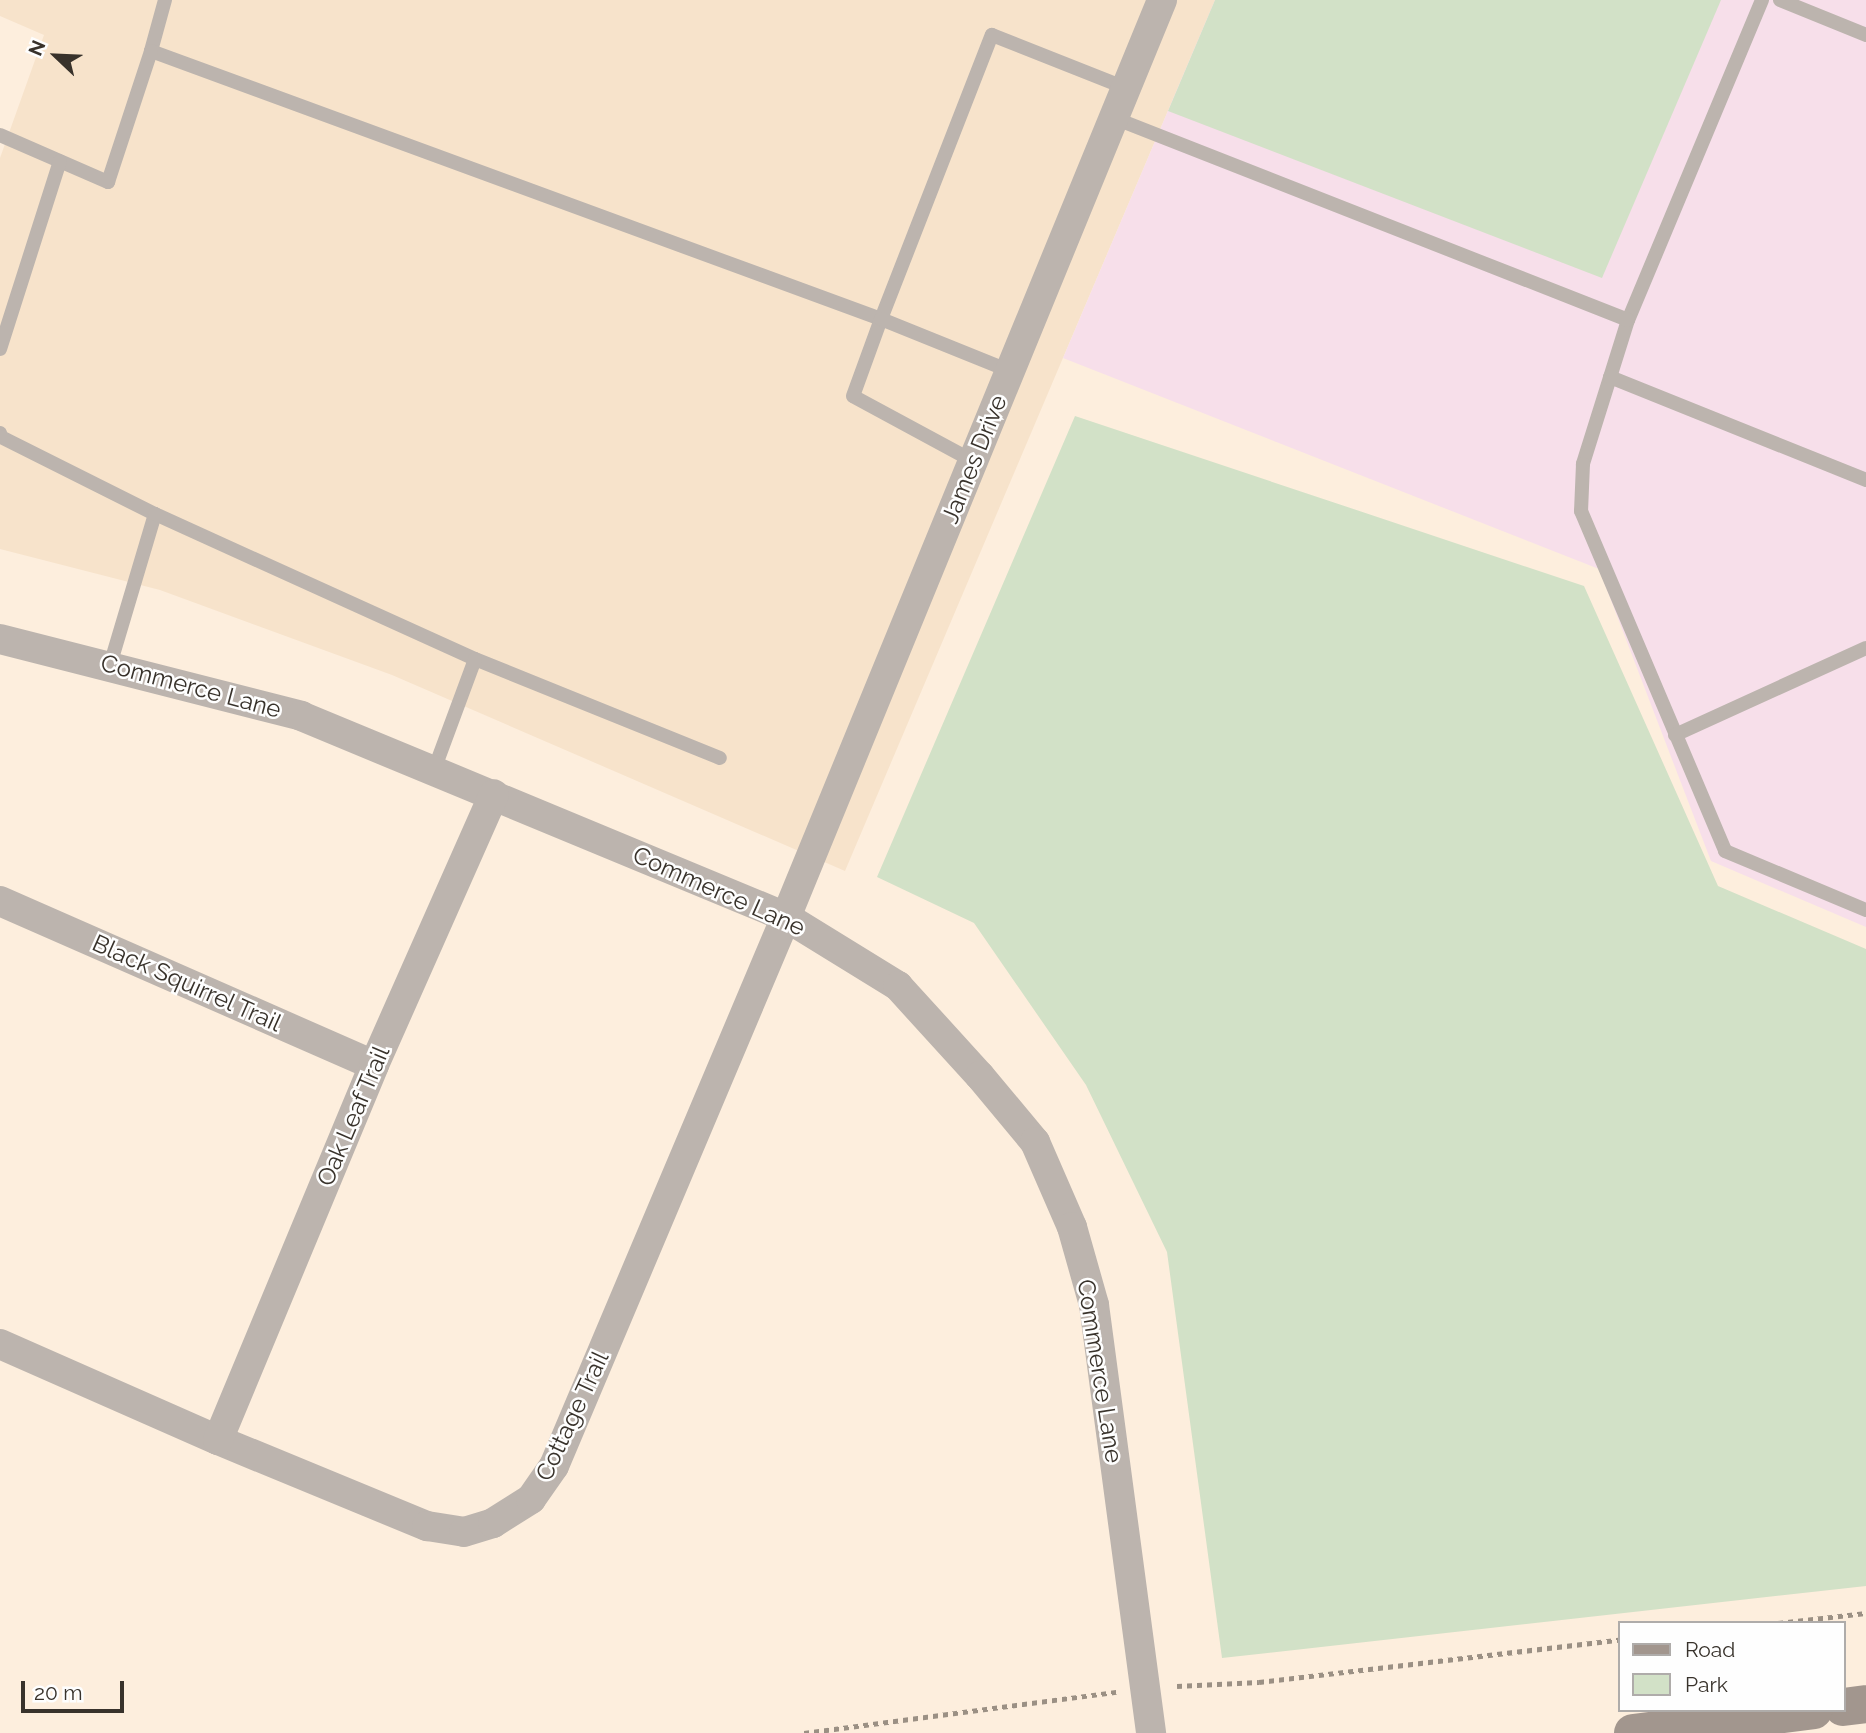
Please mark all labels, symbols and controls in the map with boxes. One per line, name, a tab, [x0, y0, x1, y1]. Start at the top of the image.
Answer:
north arrow	[21, 21, 91, 91]
text: N	[24, 37, 50, 59]
street label: James Drive	[935, 391, 1013, 527]
street label: Commerce Lane	[98, 648, 284, 724]
street label: Commerce Lane	[628, 840, 810, 942]
street label: Black Squirrel Trail	[87, 928, 287, 1038]
street label: Oak Leaf Trail	[310, 1041, 396, 1191]
street label: Commerce Lane	[1071, 1277, 1129, 1465]
street label: Cottage Trail	[529, 1346, 615, 1486]
legend	[1618, 1621, 1845, 1712]
text: Road	[1685, 1637, 1735, 1662]
scale bar	[24, 1666, 128, 1710]
text: Park	[1685, 1672, 1728, 1697]
text: 20 m	[34, 1680, 82, 1705]

